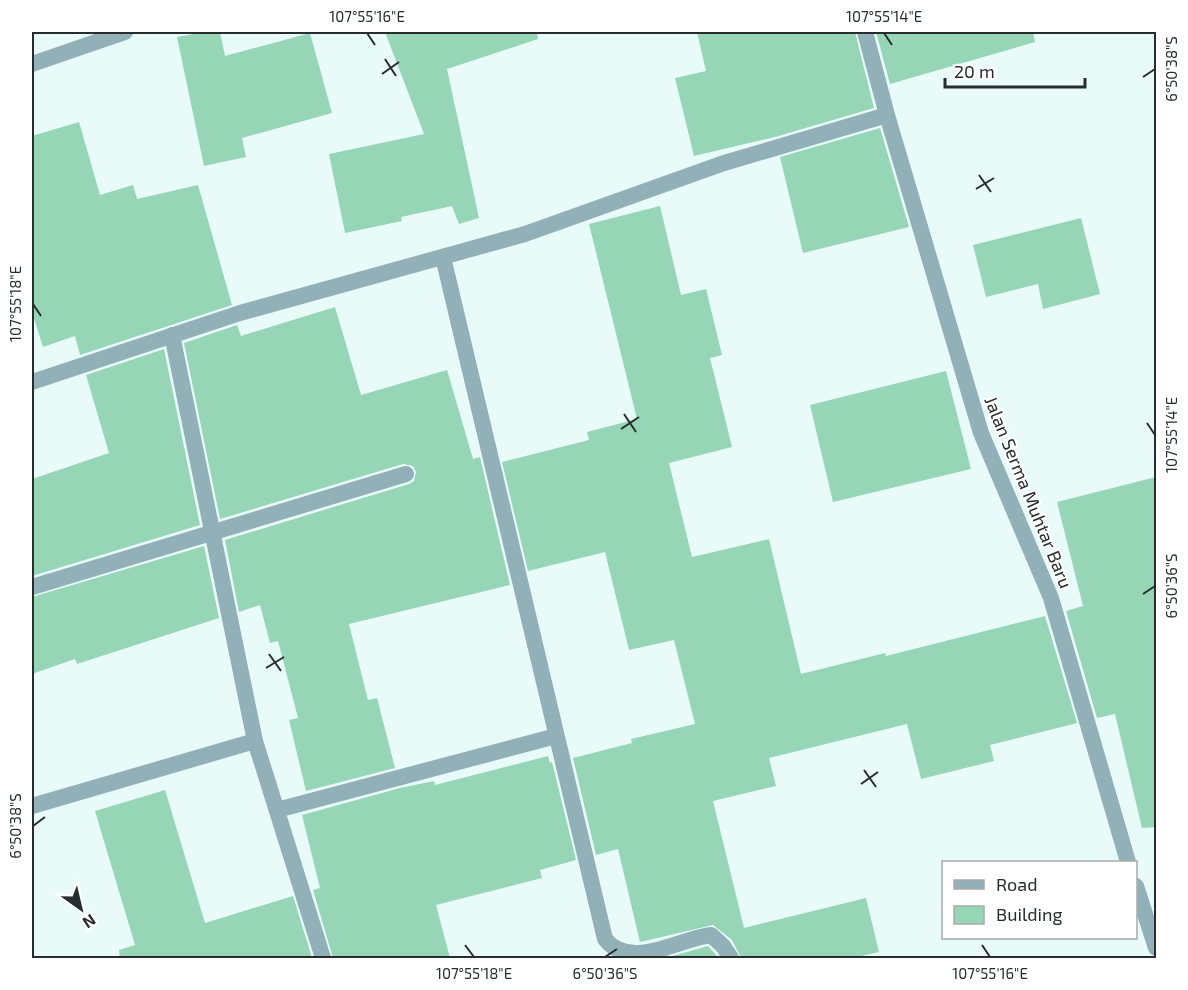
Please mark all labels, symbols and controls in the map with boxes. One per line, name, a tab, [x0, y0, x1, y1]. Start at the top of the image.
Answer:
text: 107°55'16"E	[329, 7, 405, 25]
text: 107°55'14"E	[846, 7, 922, 25]
text: 6°50'38"S	[1162, 36, 1180, 102]
scale bar	[945, 51, 1084, 89]
text: 20 m	[954, 60, 995, 82]
text: 107°55'18"E	[6, 266, 24, 342]
street label: Jalan Serma Muhtar Baru	[980, 393, 1078, 591]
text: 107°55'14"E	[1162, 397, 1180, 473]
text: 6°50'36"S	[1162, 554, 1180, 618]
text: 6°50'38"S	[6, 793, 24, 859]
legend	[942, 861, 1137, 939]
text: Road	[996, 873, 1037, 895]
north arrow	[51, 879, 111, 939]
text: Building	[996, 903, 1063, 925]
text: N	[80, 911, 100, 933]
text: 107°55'18"E	[436, 964, 512, 982]
text: 6°50'36"S	[573, 964, 637, 982]
text: 107°55'16"E	[952, 964, 1028, 982]

